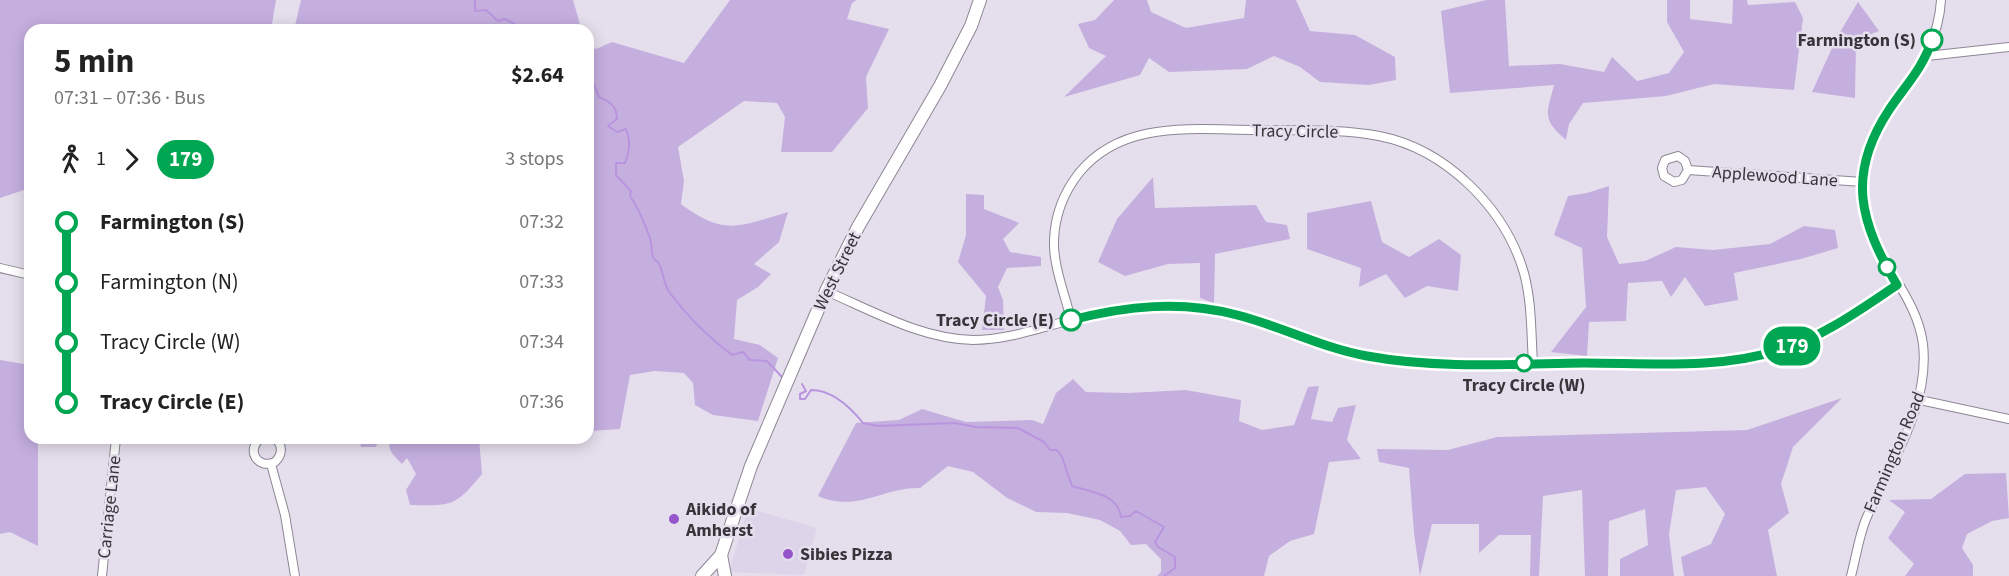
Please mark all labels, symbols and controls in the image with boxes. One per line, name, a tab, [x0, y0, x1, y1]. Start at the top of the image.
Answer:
place label: Farmington (S)	[1797, 28, 1916, 53]
marker: Farmington (S)	[1921, 29, 1943, 51]
text: 5 min	[54, 38, 134, 85]
text: $2.64	[511, 59, 564, 91]
text: 07:31 – 07:36 · Bus	[54, 84, 205, 112]
street label: Tracy Circle	[1252, 118, 1339, 145]
icon: walk	[54, 143, 87, 176]
icon: forward	[115, 143, 148, 176]
text: 179	[169, 144, 202, 174]
text: 1	[96, 145, 106, 173]
text: 3 stops	[505, 145, 564, 173]
street label: Applewood Lane	[1711, 160, 1839, 193]
text: Farmington (S)	[100, 206, 245, 238]
text: 07:32	[519, 208, 564, 236]
street label: West Street	[808, 228, 867, 315]
unlabelled marker	[1878, 258, 1896, 276]
text: Farmington (N)	[100, 266, 239, 298]
text: 07:33	[519, 268, 564, 296]
place label: Tracy Circle (E)	[936, 308, 1054, 333]
marker: Tracy Circle (E)	[1060, 309, 1082, 331]
text: Tracy Circle (W)	[100, 326, 241, 358]
line badge: 179	[1758, 326, 1826, 366]
text: 07:34	[519, 328, 564, 356]
text: 179	[1775, 331, 1809, 361]
marker: Tracy Circle (W)	[1515, 354, 1533, 372]
place label: Tracy Circle (W)	[1463, 373, 1585, 398]
text: Tracy Circle (E)	[100, 386, 244, 418]
text: 07:36	[519, 388, 564, 416]
street label: Farmington Road	[1858, 388, 1931, 517]
street label: Carriage Lane	[92, 454, 127, 560]
place label: Aikido of Amherst	[685, 497, 757, 543]
marker: Aikido of Amherst	[667, 512, 681, 526]
place label: Sibies Pizza	[800, 542, 893, 567]
marker: Sibies Pizza	[781, 547, 795, 561]

